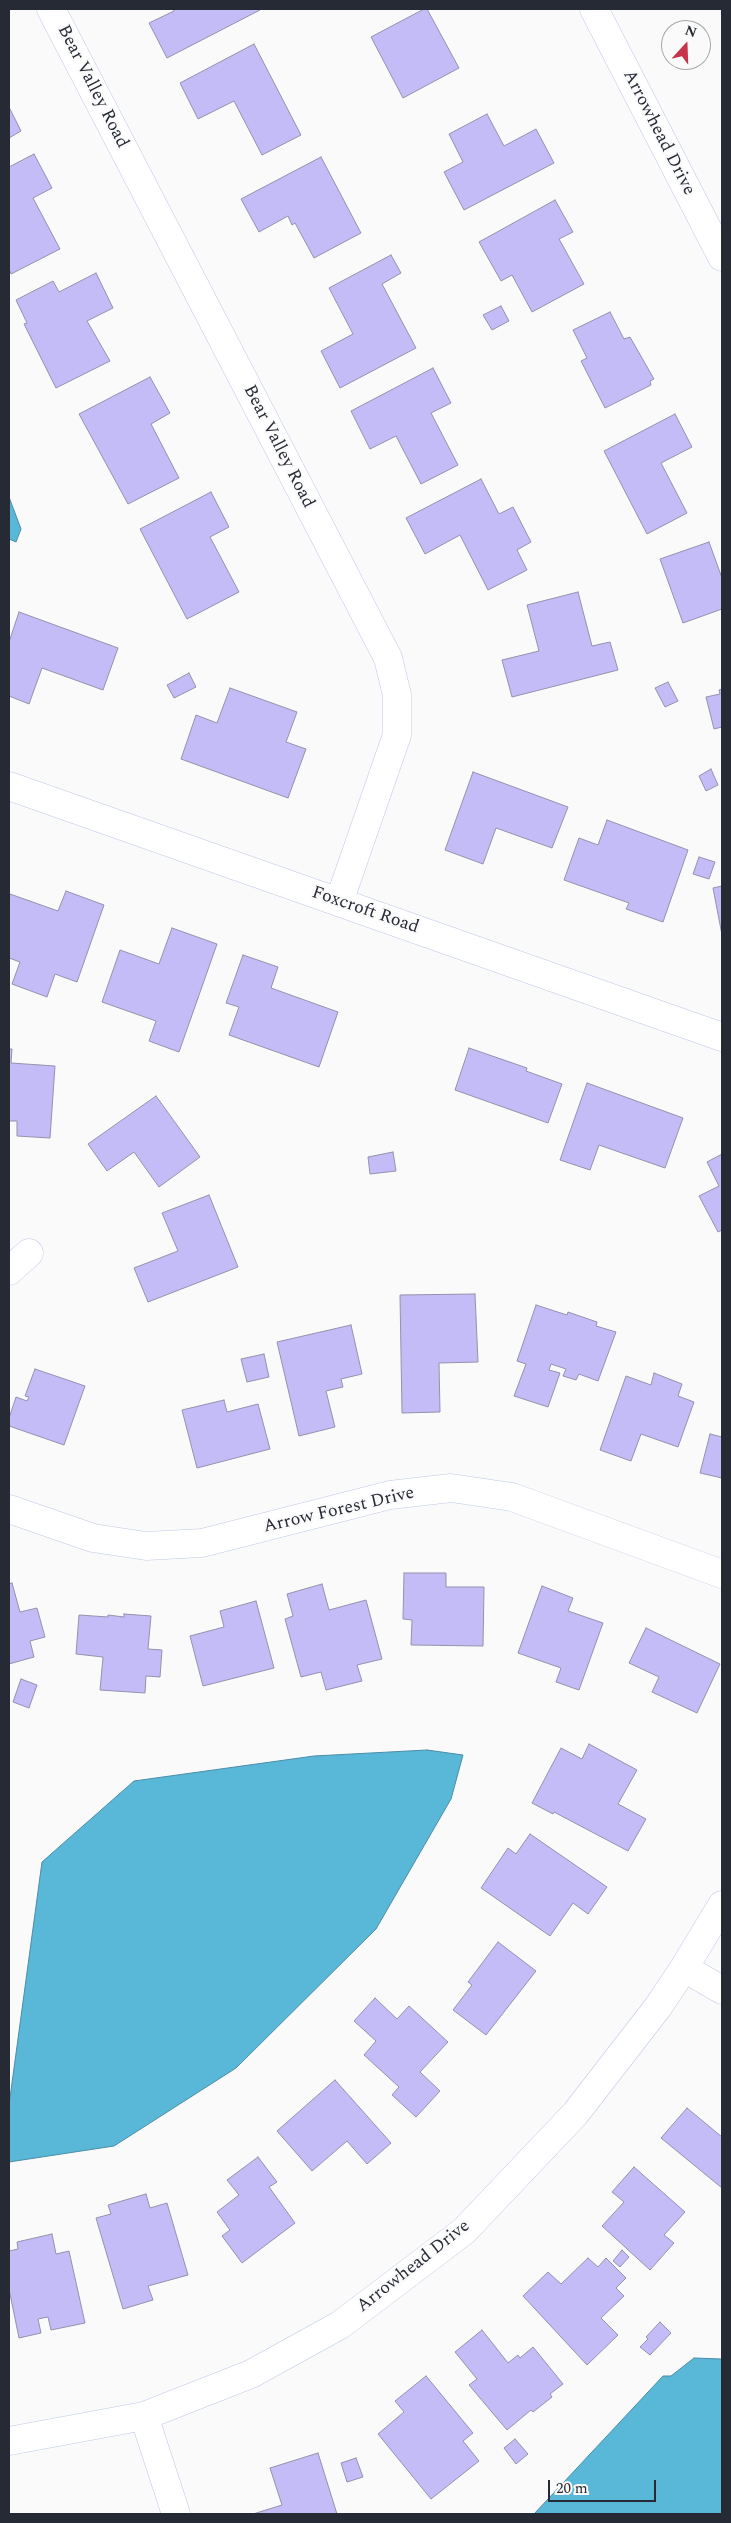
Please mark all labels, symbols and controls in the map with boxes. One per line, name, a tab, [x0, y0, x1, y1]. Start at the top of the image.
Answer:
north arrow	[661, 20, 711, 70]
text: N	[682, 20, 700, 43]
street label: Bear Valley Road	[52, 22, 132, 152]
street label: Arrowhead Drive	[617, 67, 699, 199]
street label: Bear Valley Road	[238, 382, 318, 512]
street label: Foxcroft Road	[309, 883, 421, 939]
street label: Arrow Forest Drive	[261, 1483, 417, 1539]
street label: Arrowhead Drive	[353, 2216, 475, 2318]
scale bar	[551, 2470, 658, 2502]
text: 20 m	[556, 2477, 588, 2500]

